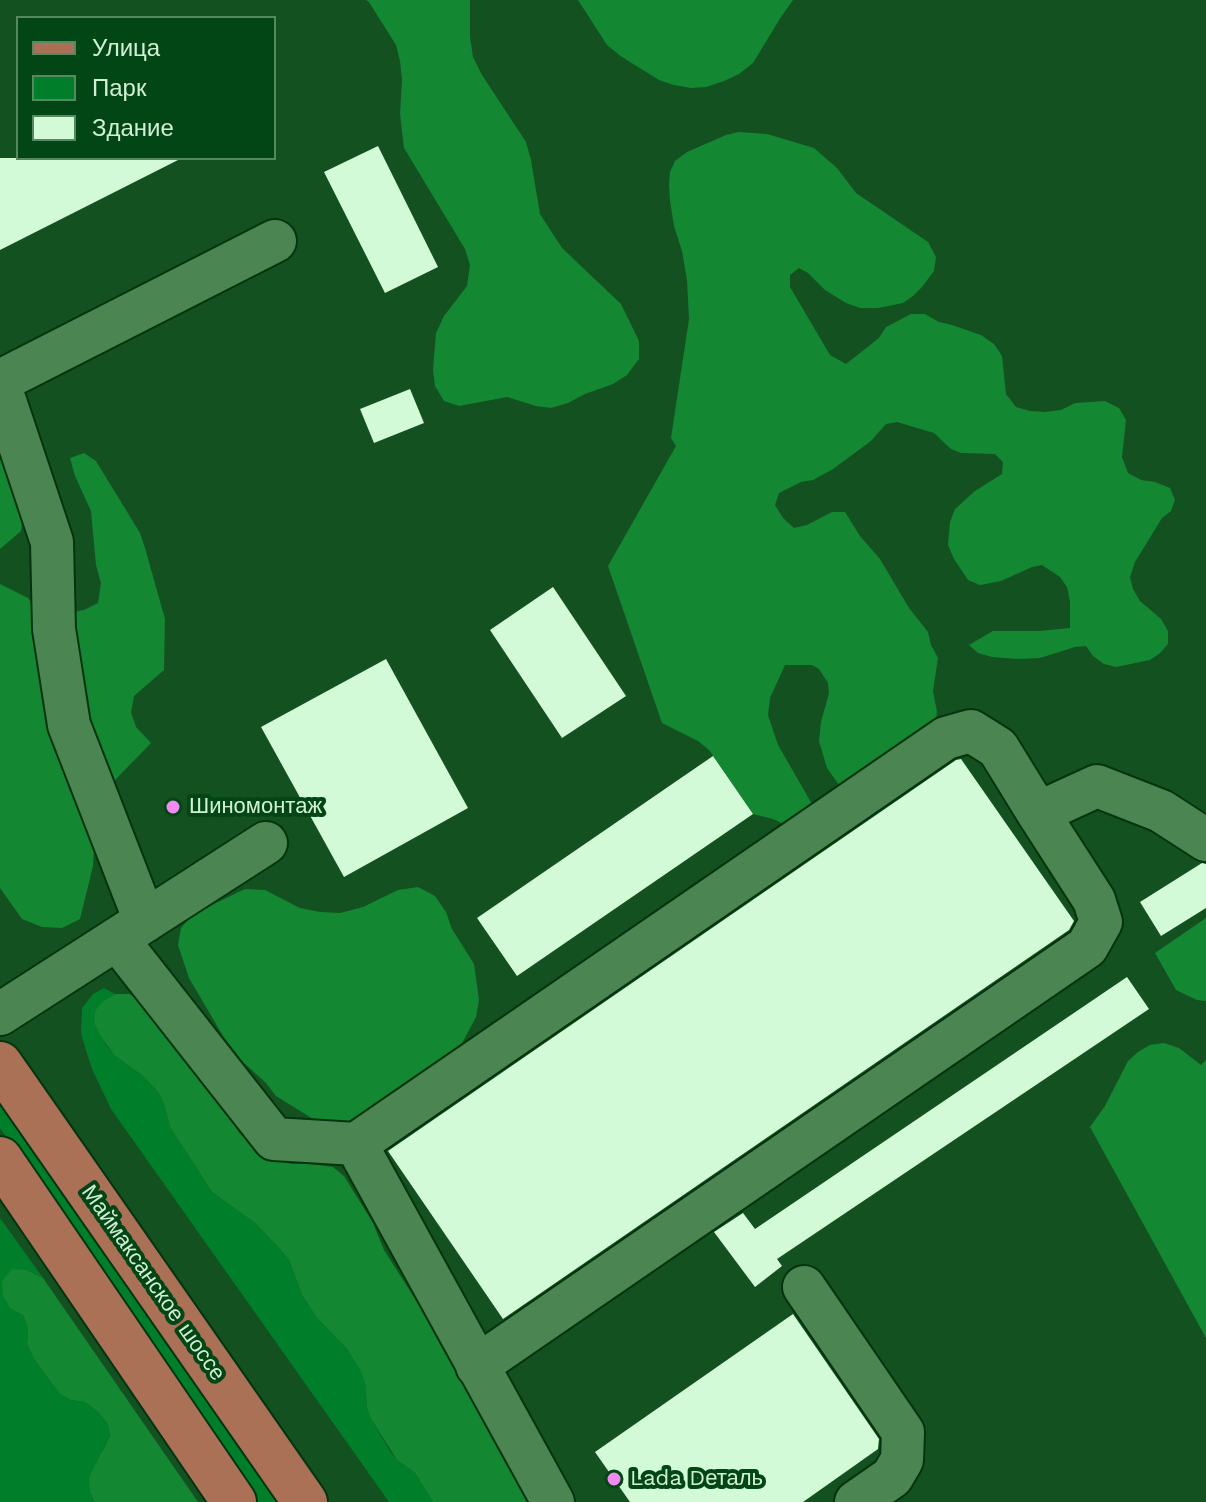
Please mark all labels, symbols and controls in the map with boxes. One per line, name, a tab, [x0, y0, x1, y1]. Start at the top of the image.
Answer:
legend	[16, 16, 276, 160]
text: Улица	[92, 34, 160, 62]
text: Парк	[92, 74, 146, 102]
text: Здание	[92, 114, 174, 142]
place label: Шиномонтаж	[189, 794, 322, 820]
marker: Шиномонтаж	[164, 798, 182, 816]
street label: Маймаксанское шоссе	[75, 1180, 231, 1386]
place label: Lada Dеталь	[630, 1466, 763, 1492]
marker: Lada Dеталь	[605, 1470, 623, 1488]

